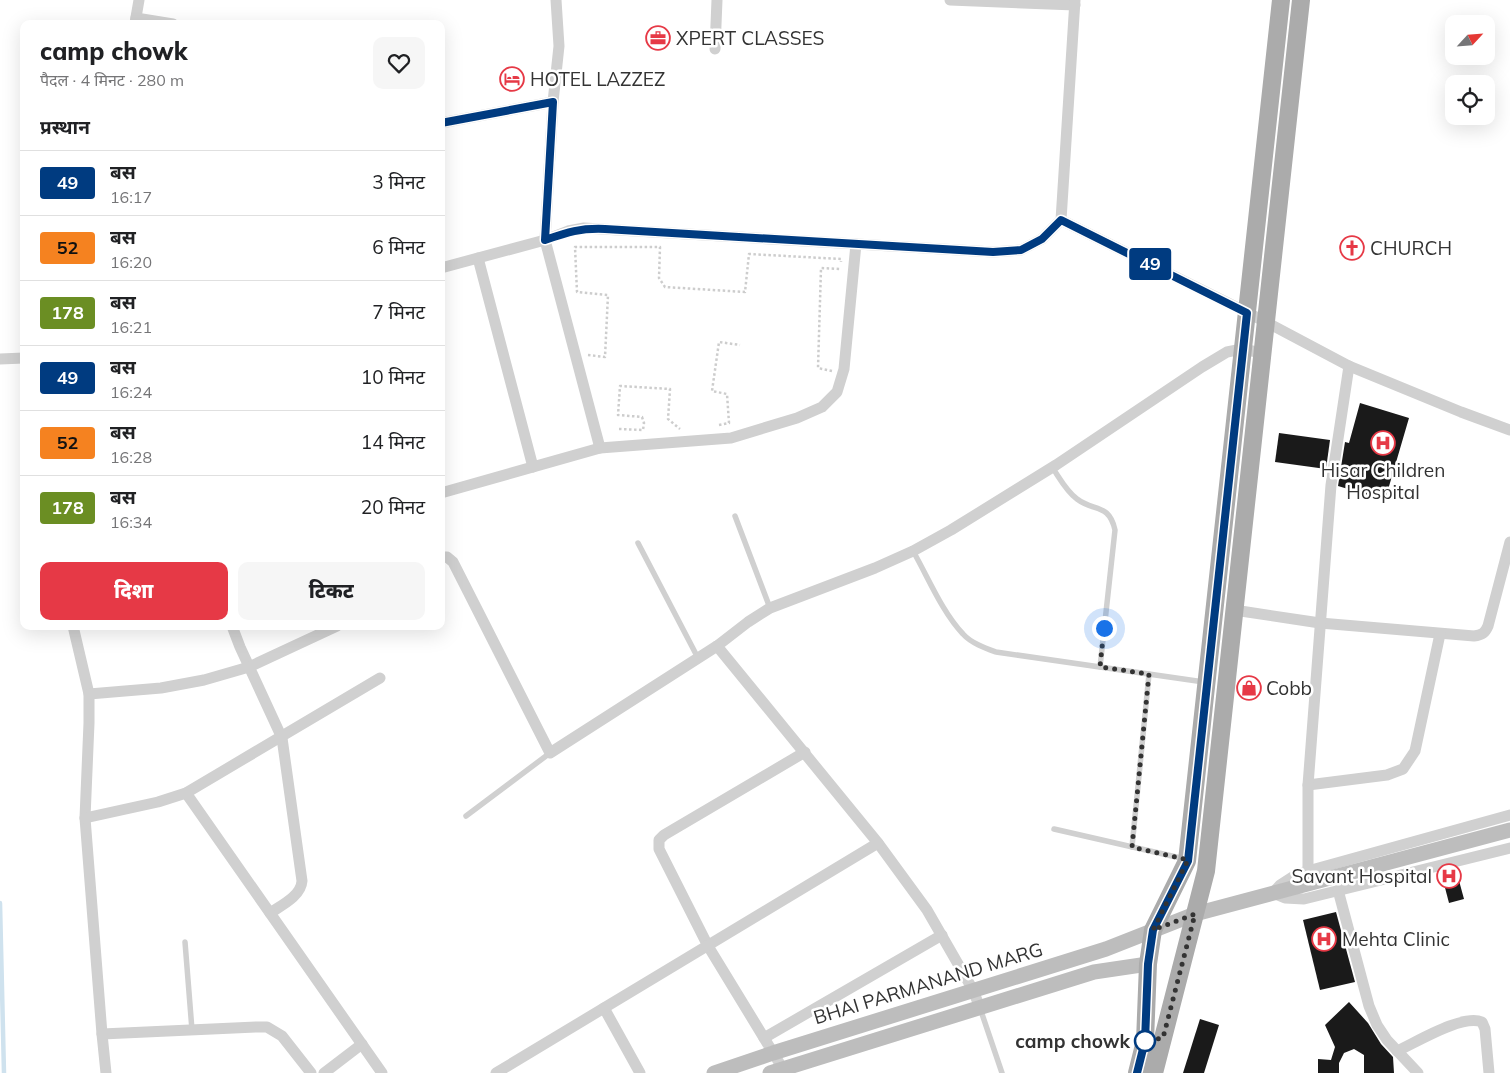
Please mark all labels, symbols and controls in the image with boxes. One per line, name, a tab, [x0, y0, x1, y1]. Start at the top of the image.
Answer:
north arrow	[1445, 15, 1495, 65]
map controls	[1445, 15, 1495, 125]
office icon: XPERT CLASSES	[645, 25, 671, 51]
place label: XPERT CLASSES	[676, 26, 824, 50]
text: camp chowk	[40, 36, 187, 66]
button: heart	[373, 37, 425, 89]
hotel icon: HOTEL LAZZEZ	[499, 66, 525, 92]
place label: HOTEL LAZZEZ	[530, 67, 665, 91]
text: पैदल · 4 मिनट · 280 m	[40, 70, 184, 90]
button: locate	[1445, 75, 1495, 125]
text: प्रस्थान	[40, 115, 90, 139]
text: बस	[110, 160, 136, 184]
text: 3 मिनट	[372, 170, 425, 194]
text: 49	[57, 171, 78, 194]
text: 16:17	[110, 187, 152, 207]
text: बस	[110, 225, 136, 249]
text: 6 मिनट	[372, 235, 425, 259]
church icon: CHURCH	[1339, 235, 1365, 261]
text: 52	[57, 236, 78, 259]
place label: CHURCH	[1370, 236, 1452, 260]
line badge: 49	[1128, 248, 1172, 280]
text: 16:20	[110, 252, 152, 272]
text: 49	[1139, 252, 1161, 275]
text: बस	[110, 290, 136, 314]
text: 7 मिनट	[372, 300, 425, 324]
text: 178	[51, 301, 84, 324]
text: 16:21	[110, 317, 152, 337]
text: बस	[110, 355, 136, 379]
text: 10 मिनट	[361, 365, 425, 389]
text: 49	[57, 366, 78, 389]
text: 16:24	[110, 382, 152, 402]
text: बस	[110, 420, 136, 444]
text: 14 मिनट	[361, 430, 425, 454]
hospital icon: Hisar Children Hospital	[1370, 430, 1396, 456]
text: 52	[57, 431, 78, 454]
text: 16:28	[110, 447, 152, 467]
place label: Hisar Children Hospital	[1321, 458, 1445, 504]
text: बस	[110, 485, 136, 509]
text: 20 मिनट	[361, 495, 425, 519]
text: 178	[51, 496, 84, 519]
text: 16:34	[110, 512, 152, 532]
button: दिशा	[40, 562, 228, 620]
button: टिकट	[238, 562, 425, 620]
your location	[1092, 616, 1117, 641]
shop icon: Cobb	[1236, 675, 1262, 701]
place label: Cobb	[1266, 676, 1312, 700]
hospital icon: Savant Hospital	[1436, 863, 1462, 889]
place label: Savant Hospital	[1291, 864, 1432, 888]
hospital icon: Mehta Clinic	[1311, 926, 1337, 952]
place label: Mehta Clinic	[1342, 927, 1450, 951]
street label: BHAI PARMANAND MARG	[810, 937, 1046, 1029]
place label: camp chowk	[1015, 1029, 1130, 1053]
marker: camp chowk	[1134, 1030, 1156, 1052]

